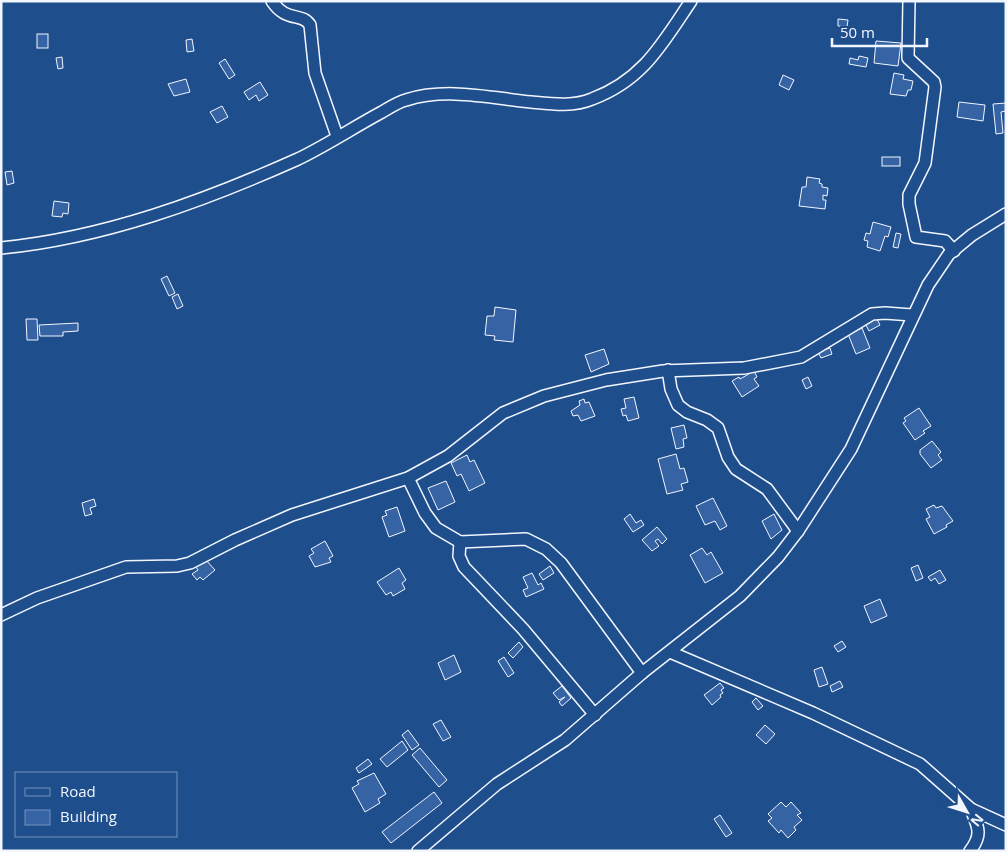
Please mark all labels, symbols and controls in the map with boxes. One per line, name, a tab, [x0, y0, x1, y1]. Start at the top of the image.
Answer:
scale bar	[832, 15, 927, 47]
text: 50 m	[840, 22, 875, 42]
legend	[15, 772, 178, 837]
text: Road	[60, 781, 96, 801]
north arrow	[942, 787, 992, 837]
text: Building	[60, 806, 117, 826]
text: N	[967, 810, 988, 831]

